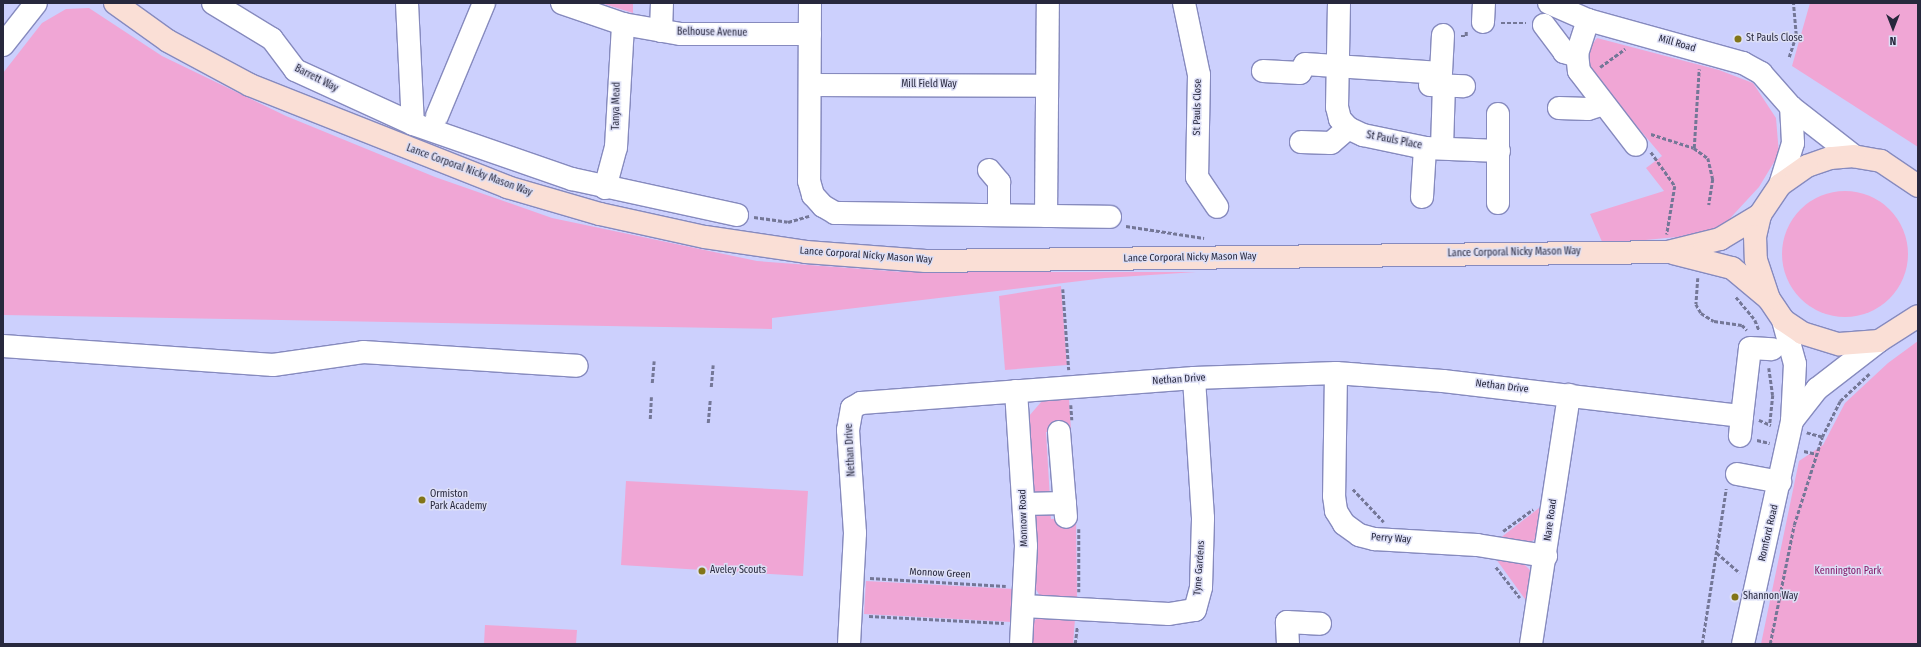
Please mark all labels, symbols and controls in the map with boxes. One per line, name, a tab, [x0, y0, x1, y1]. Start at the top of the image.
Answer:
north arrow	[1873, 8, 1913, 48]
street label: Belhouse Avenue	[677, 26, 747, 40]
street label: Mill Road	[1657, 33, 1697, 55]
place label: St Pauls Close	[1746, 33, 1803, 45]
marker: St Pauls Close	[1733, 34, 1743, 44]
text: N	[1890, 34, 1896, 47]
street label: Barrett Way	[292, 63, 340, 95]
street label: Mill Field Way	[901, 79, 957, 91]
street label: St Pauls Close	[1192, 79, 1204, 135]
street label: Tanya Mead	[611, 82, 623, 130]
street label: St Pauls Place	[1365, 130, 1423, 152]
street label: Lance Corporal Nicky Mason Way	[404, 143, 534, 199]
street label: Lance Corporal Nicky Mason Way	[799, 245, 933, 267]
street label: Lance Corporal Nicky Mason Way	[1447, 246, 1581, 260]
street label: Lance Corporal Nicky Mason Way	[1123, 251, 1257, 265]
street label: Nethan Drive	[1152, 372, 1206, 388]
street label: Nethan Drive	[1475, 378, 1529, 396]
street label: Nethan Drive	[844, 423, 858, 477]
place label: Ormiston Park Academy	[430, 488, 487, 512]
street label: Monnow Road	[1017, 489, 1031, 547]
marker: Ormiston Park Academy	[417, 495, 427, 505]
street label: Nare Road	[1542, 498, 1560, 542]
street label: Romford Road	[1757, 503, 1781, 563]
street label: Perry Way	[1371, 532, 1411, 546]
street label: Tyne Gardens	[1192, 540, 1208, 596]
place label: Aveley Scouts	[710, 565, 766, 577]
marker: Aveley Scouts	[697, 566, 707, 576]
street label: Monnow Green	[909, 566, 971, 582]
park label: Kennington Park	[1815, 566, 1881, 578]
place label: Shannon Way	[1743, 591, 1798, 603]
marker: Shannon Way	[1730, 592, 1740, 602]

